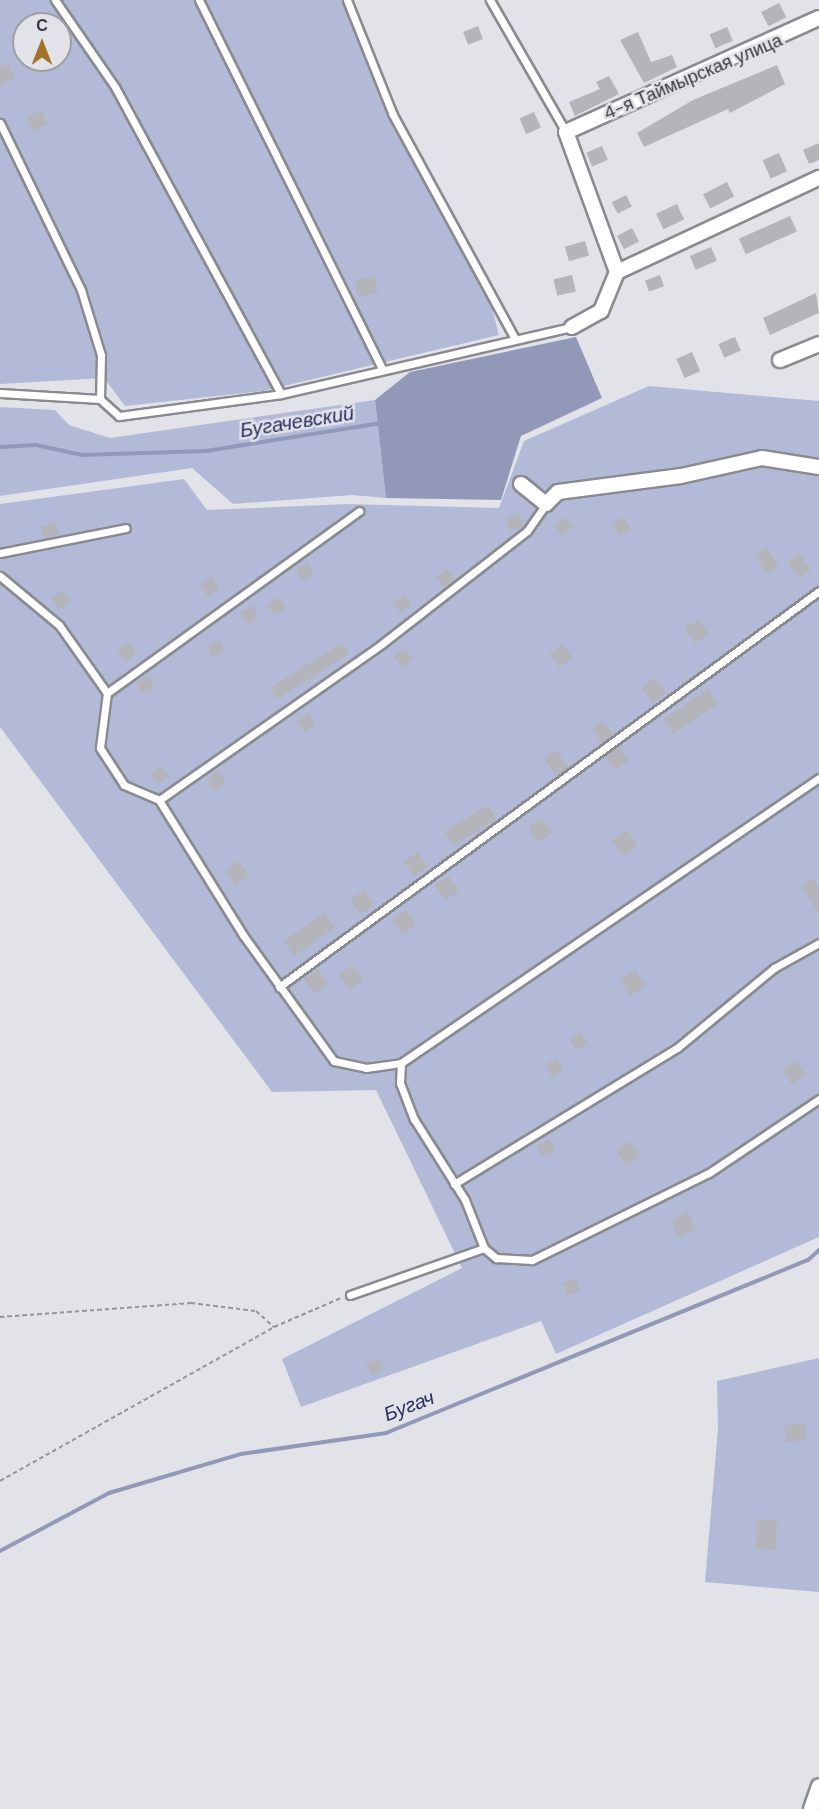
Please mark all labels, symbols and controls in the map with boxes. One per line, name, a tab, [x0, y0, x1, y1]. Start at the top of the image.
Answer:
north arrow	[12, 12, 72, 72]
text: С	[36, 15, 48, 36]
street label: 4-я Таймырская улица	[600, 30, 786, 124]
water label: Бугачевский	[238, 401, 356, 443]
water label: Бугач	[380, 1385, 438, 1427]

